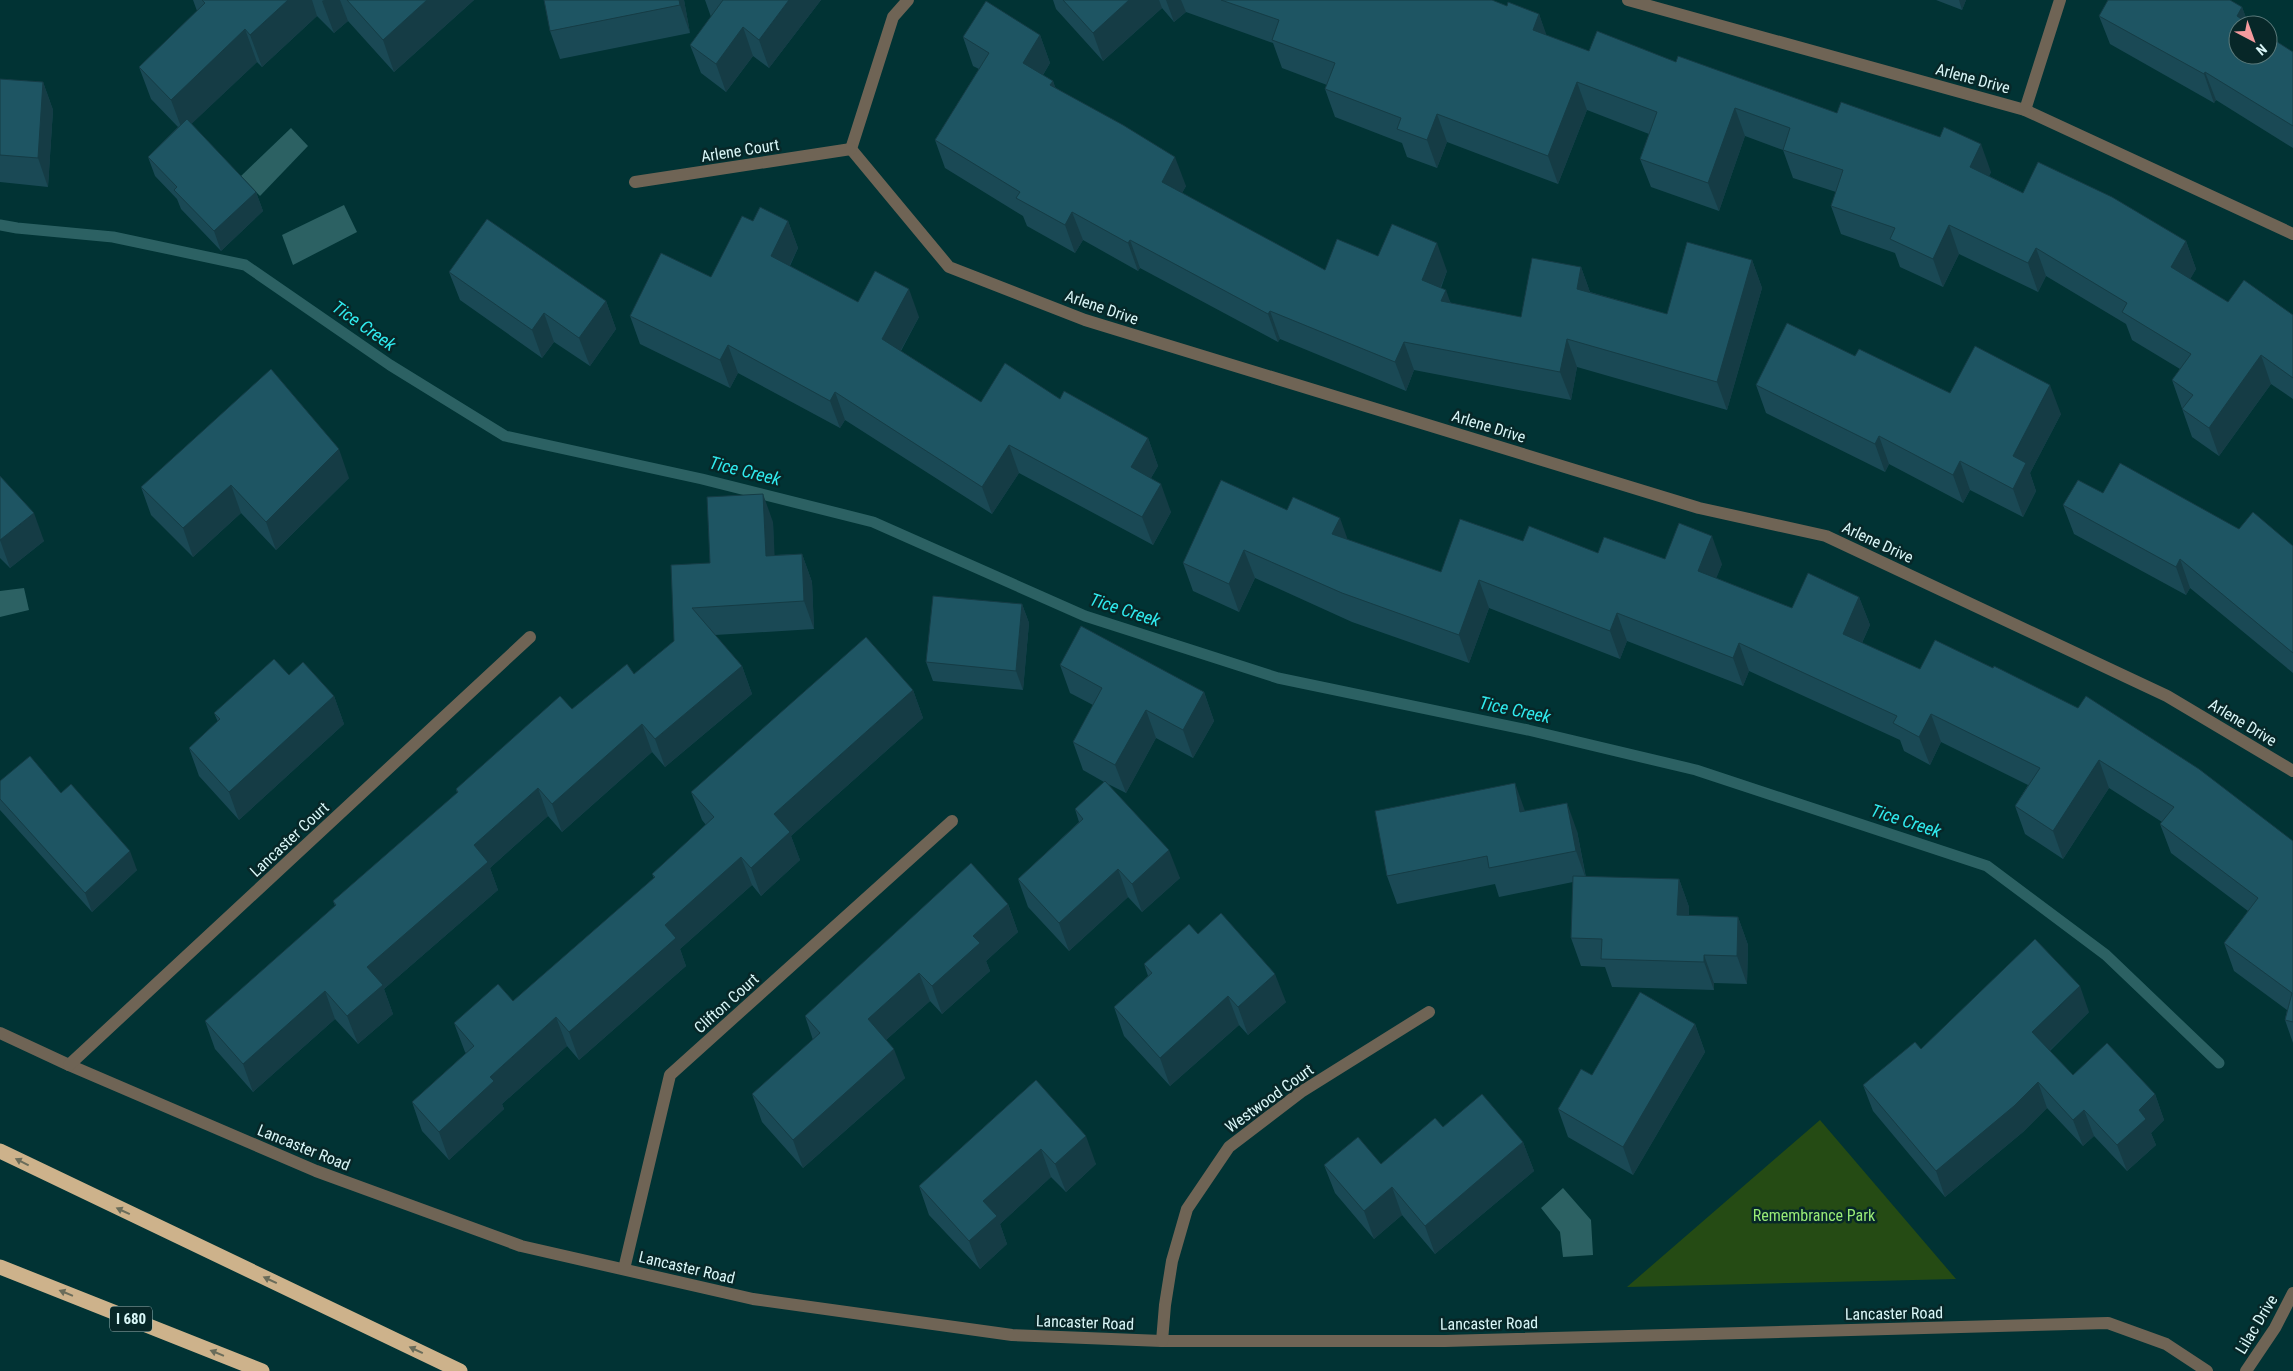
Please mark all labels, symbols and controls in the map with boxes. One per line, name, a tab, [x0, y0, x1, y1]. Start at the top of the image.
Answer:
north arrow	[2228, 15, 2278, 65]
text: N	[2253, 41, 2270, 59]
street label: Arlene Drive	[1934, 59, 2012, 98]
street label: Arlene Court	[700, 135, 781, 166]
street label: Arlene Drive	[1063, 286, 1141, 329]
water label: Tice Creek	[328, 296, 401, 356]
street label: Arlene Drive	[1450, 406, 1528, 447]
water label: Tice Creek	[707, 452, 784, 490]
street label: Arlene Drive	[1839, 518, 1916, 567]
water label: Tice Creek	[1087, 588, 1164, 631]
water label: Tice Creek	[1477, 692, 1554, 728]
street label: Arlene Drive	[2205, 695, 2280, 750]
street label: Lancaster Court	[246, 798, 333, 881]
water label: Tice Creek	[1868, 799, 1945, 842]
street label: Clifton Court	[690, 969, 763, 1037]
street label: Westwood Court	[1221, 1060, 1317, 1137]
street label: Lancaster Road	[255, 1120, 353, 1175]
one-way arrow	[15, 1158, 29, 1166]
one-way arrow	[116, 1206, 130, 1214]
park label: Remembrance Park	[1753, 1206, 1876, 1225]
street label: Lancaster Road	[637, 1247, 737, 1288]
one-way arrow	[262, 1276, 277, 1285]
one-way arrow	[58, 1289, 73, 1297]
street label: Lilac Drive	[2231, 1291, 2281, 1357]
street label: Lancaster Road	[1845, 1303, 1943, 1324]
road number: I 680	[110, 1306, 152, 1332]
street label: Lancaster Road	[1036, 1311, 1134, 1334]
street label: Lancaster Road	[1440, 1313, 1538, 1334]
one-way arrow	[409, 1346, 423, 1354]
one-way arrow	[209, 1349, 224, 1357]

